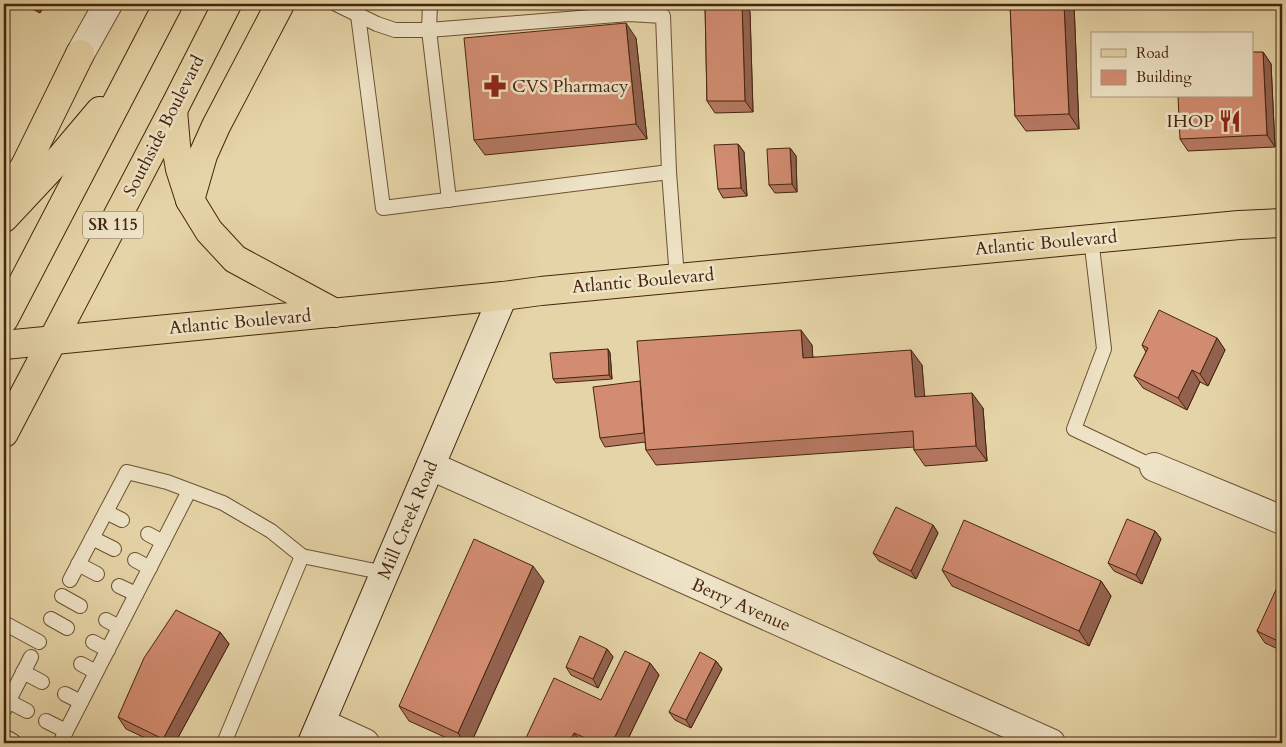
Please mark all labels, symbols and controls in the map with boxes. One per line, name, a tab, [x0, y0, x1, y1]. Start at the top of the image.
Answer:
legend	[1091, 32, 1254, 98]
text: Road	[1136, 43, 1169, 63]
street label: Southside Boulevard	[118, 51, 211, 201]
text: Building	[1136, 67, 1192, 87]
pharmacy icon: CVS Pharmacy	[482, 73, 508, 99]
place label: CVS Pharmacy	[512, 74, 629, 99]
restaurant icon: IHOP	[1217, 108, 1243, 134]
place label: IHOP	[1167, 109, 1214, 134]
road number: SR 115	[83, 212, 143, 238]
street label: Atlantic Boulevard	[974, 224, 1118, 262]
street label: Atlantic Boulevard	[571, 262, 715, 300]
street label: Atlantic Boulevard	[168, 303, 312, 341]
street label: Mill Creek Road	[372, 456, 444, 583]
street label: Berry Avenue	[687, 572, 795, 638]

